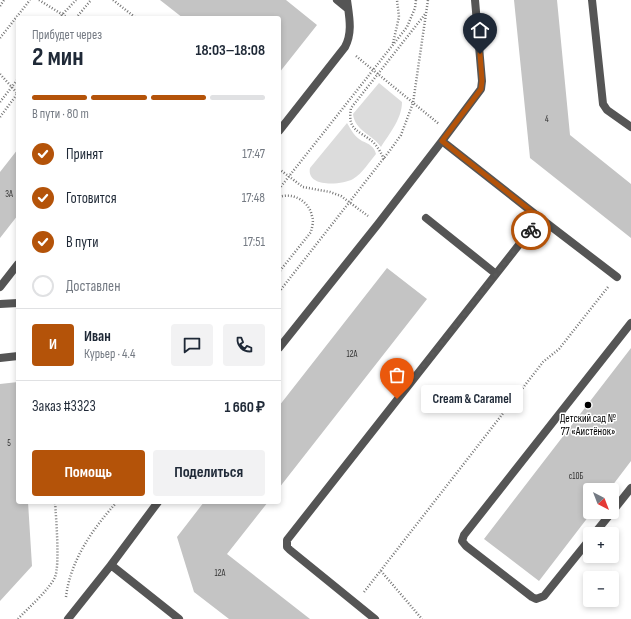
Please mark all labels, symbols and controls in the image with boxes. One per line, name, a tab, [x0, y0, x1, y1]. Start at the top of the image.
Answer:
pin	[463, 13, 497, 54]
icon: home	[469, 19, 491, 41]
text: Прибудет через	[32, 27, 102, 43]
text: 18:03–18:08	[196, 41, 265, 60]
text: 2 мин	[32, 42, 84, 73]
text: В пути · 80 m	[32, 106, 89, 122]
house number: 4	[545, 114, 549, 125]
icon: check	[32, 143, 54, 165]
text: Принят	[66, 145, 103, 164]
text: 17:47	[242, 146, 265, 162]
icon: check	[32, 187, 54, 209]
house number: 3А	[5, 189, 13, 200]
text: Готовится	[66, 189, 117, 208]
text: 17:48	[242, 190, 265, 206]
courier	[511, 210, 551, 250]
icon: bike	[520, 219, 542, 241]
icon: check	[32, 231, 54, 253]
text: В пути	[66, 233, 98, 252]
text: 17:51	[243, 234, 265, 250]
text: Доставлен	[66, 277, 120, 296]
button: chat	[171, 324, 213, 366]
button: phone	[223, 324, 265, 366]
text: Иван	[84, 327, 111, 346]
text: И	[49, 335, 57, 354]
text: Курьер · 4.4	[84, 346, 135, 362]
house number: 12А	[347, 349, 358, 360]
pin	[380, 358, 414, 399]
icon: bag	[386, 364, 408, 386]
callout: Cream & Caramel	[421, 385, 523, 413]
text: Cream & Caramel	[433, 391, 511, 407]
text: Заказ #3323	[32, 397, 96, 416]
text: 1 660 ₽	[224, 398, 265, 417]
marker: Детский сад № 77 «Аистёнок»	[583, 400, 593, 410]
place label: Детский сад № 77 «Аистёнок»	[560, 412, 616, 438]
house number: 5	[7, 438, 11, 449]
button: Помощь	[32, 450, 145, 496]
button: Поделиться	[153, 450, 265, 496]
house number: с10Б	[569, 471, 583, 482]
north arrow	[583, 483, 619, 519]
map controls	[583, 483, 619, 607]
button: +	[583, 527, 619, 563]
house number: 12А	[215, 568, 226, 579]
button: −	[583, 571, 619, 607]

